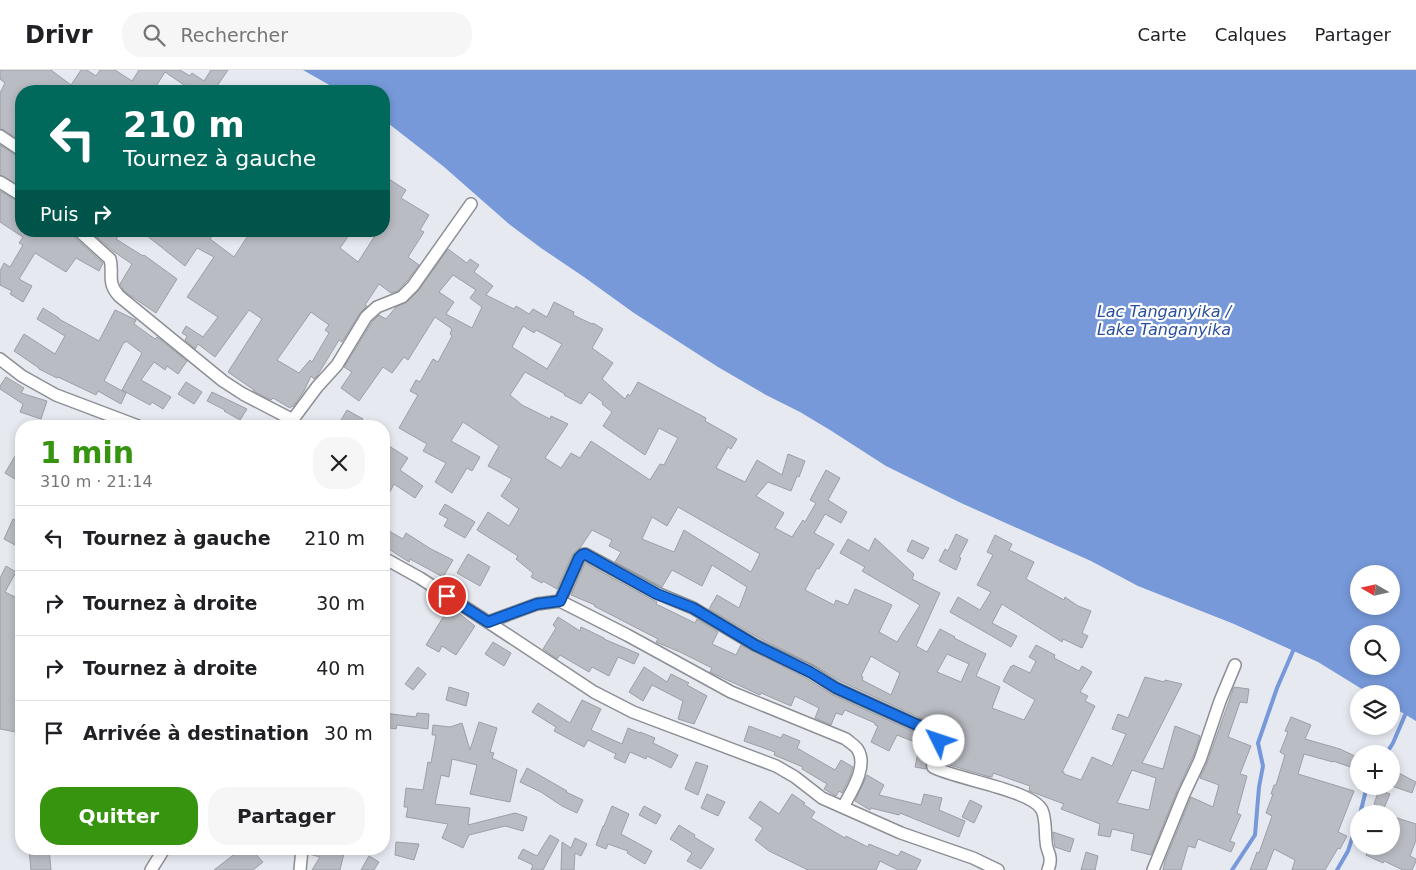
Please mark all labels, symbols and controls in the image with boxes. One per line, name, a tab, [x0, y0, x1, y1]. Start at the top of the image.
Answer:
search box	[122, 12, 472, 57]
text: Drivr	[25, 21, 92, 49]
icon: search	[140, 21, 168, 49]
text: Rechercher	[180, 24, 288, 46]
text: Carte	[1138, 24, 1187, 45]
text: Calques	[1215, 24, 1287, 45]
text: Partager	[1315, 24, 1391, 45]
icon: left	[40, 105, 105, 170]
text: 210 m	[123, 105, 245, 145]
text: Tournez à gauche	[123, 146, 316, 171]
icon: right	[88, 200, 116, 228]
text: Puis	[40, 203, 78, 225]
water label: Lac Tanganyika / Lake Tanganyika	[1097, 302, 1233, 339]
text: 1 min	[40, 435, 134, 470]
button: close	[313, 437, 365, 489]
text: 310 m · 21:14	[40, 472, 153, 491]
icon: left	[40, 524, 68, 552]
text: Tournez à gauche	[83, 527, 271, 549]
text: 210 m	[304, 527, 365, 549]
north arrow	[1350, 565, 1400, 615]
map controls	[1350, 565, 1400, 855]
pin	[426, 575, 468, 617]
icon: arrive	[433, 582, 461, 610]
icon: right	[40, 589, 68, 617]
text: Tournez à droite	[83, 592, 257, 614]
text: 30 m	[316, 592, 365, 614]
button: search	[1350, 625, 1400, 675]
icon: right	[40, 654, 68, 682]
text: Tournez à droite	[83, 657, 257, 679]
text: 40 m	[316, 657, 365, 679]
button: layers	[1350, 685, 1400, 735]
position arrow	[912, 714, 964, 766]
icon: arrive	[40, 719, 68, 747]
text: Arrivée à destination	[83, 722, 309, 744]
text: 30 m	[324, 722, 373, 744]
button: +	[1350, 745, 1400, 795]
button: Quitter	[40, 787, 198, 845]
button: Partager	[208, 787, 365, 845]
button: −	[1350, 805, 1400, 855]

